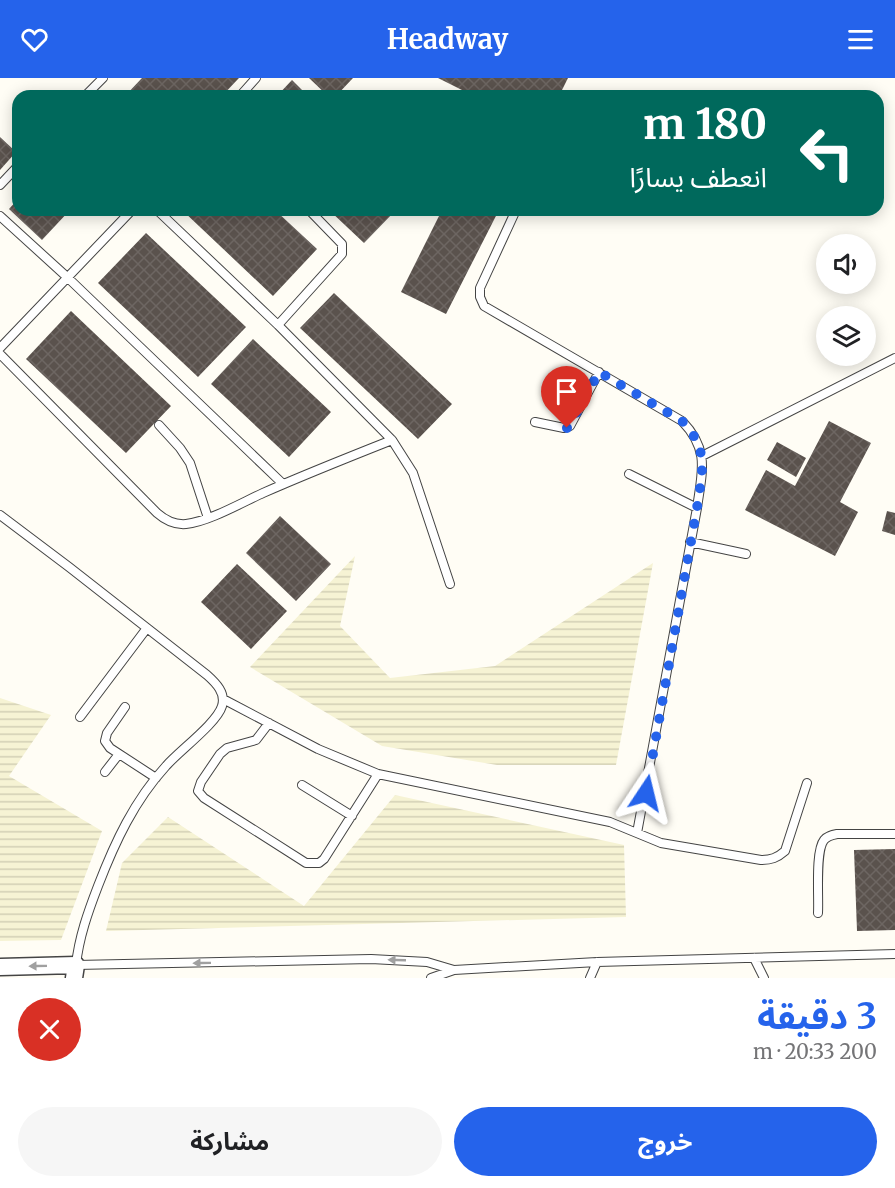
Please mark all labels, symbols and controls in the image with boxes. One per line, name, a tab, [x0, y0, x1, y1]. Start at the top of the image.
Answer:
text: Headway	[387, 22, 508, 56]
icon: heart	[18, 23, 51, 56]
icon: menu	[844, 23, 877, 56]
text: 180 m	[643, 98, 767, 150]
icon: left	[788, 114, 866, 192]
text: انعطف يسارًا	[629, 160, 767, 194]
map controls	[816, 234, 876, 366]
button: sound	[816, 234, 876, 294]
button: layers	[816, 306, 876, 366]
pin	[541, 366, 592, 428]
icon: arrive	[550, 375, 583, 408]
position arrow	[614, 761, 678, 825]
one-way arrow	[388, 956, 407, 965]
one-way arrow	[193, 958, 212, 967]
one-way arrow	[29, 961, 48, 971]
text: 3 دقيقة	[757, 994, 877, 1039]
button: close	[18, 998, 81, 1061]
text: 200 m · 20:33	[753, 1039, 877, 1064]
button: مشاركة	[18, 1107, 442, 1176]
button: خروج	[454, 1107, 877, 1176]

